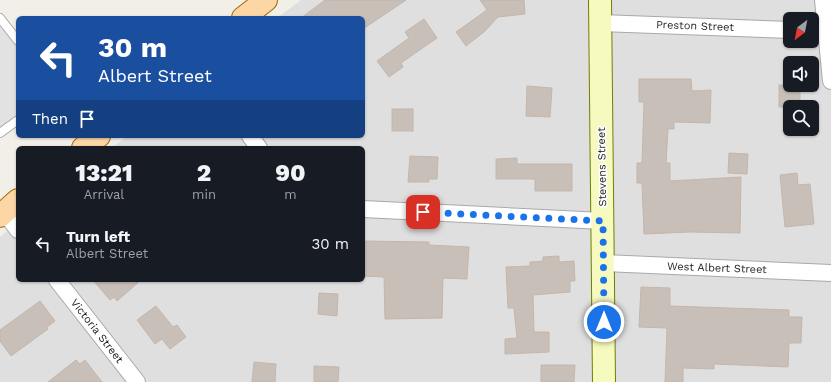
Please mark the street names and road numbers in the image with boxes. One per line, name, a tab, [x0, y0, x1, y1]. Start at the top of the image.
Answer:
street label: Preston Street	[656, 18, 735, 34]
street label: Stevens Street	[595, 127, 609, 207]
street label: West Albert Street	[667, 260, 767, 276]
street label: Victoria Street	[68, 296, 126, 366]

